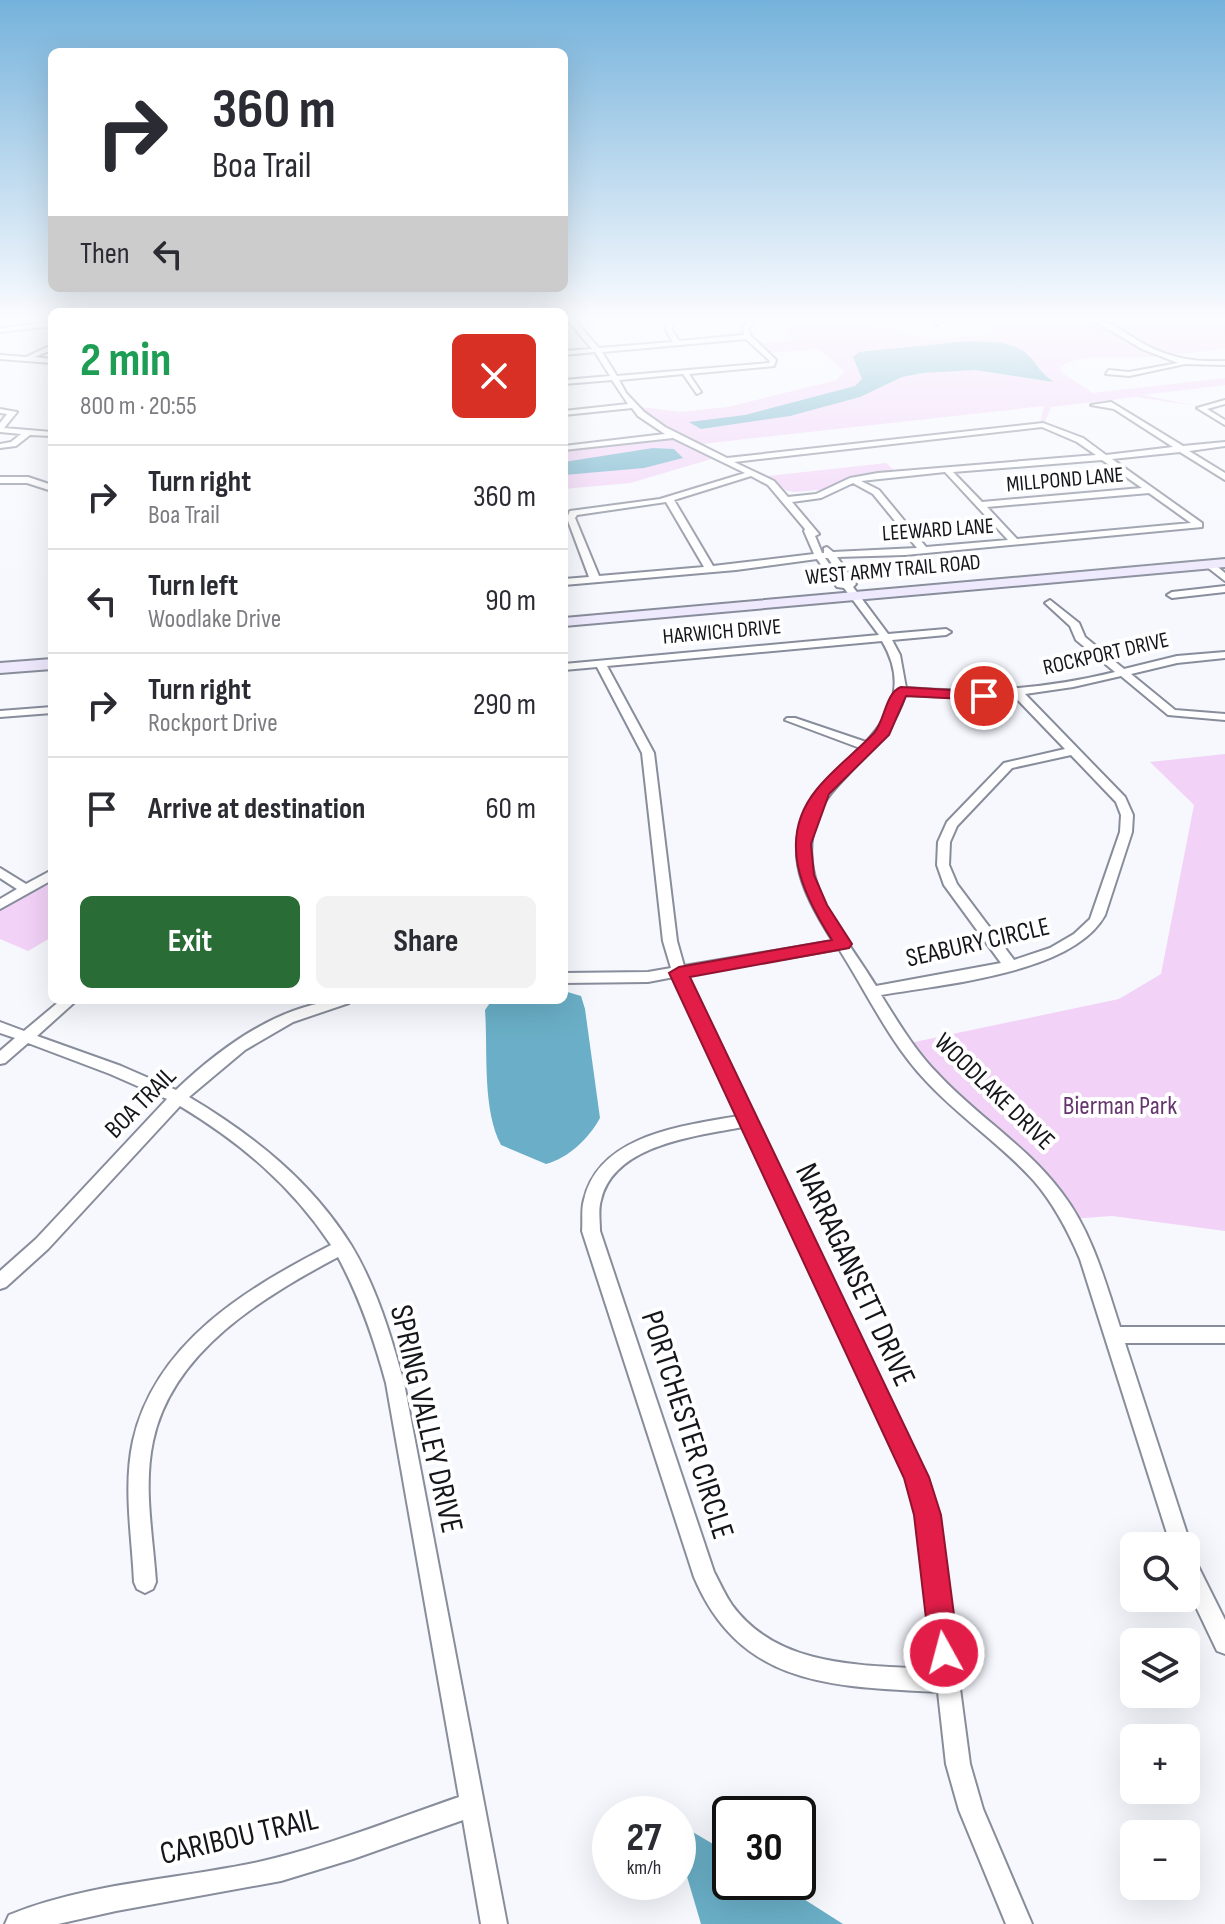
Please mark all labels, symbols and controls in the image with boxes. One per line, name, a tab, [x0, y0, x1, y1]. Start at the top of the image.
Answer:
text: 360 m	[212, 77, 336, 144]
icon: right	[80, 80, 184, 184]
text: Boa Trail	[212, 145, 311, 188]
icon: left	[146, 232, 190, 276]
text: Then	[80, 236, 130, 272]
text: 2 min	[80, 332, 171, 389]
button: close	[452, 334, 536, 418]
text: 800 m · 20:55	[80, 391, 197, 422]
street label: MILLPOND LANE	[1005, 461, 1125, 499]
text: Turn right	[148, 464, 251, 500]
icon: right	[80, 475, 124, 519]
text: 360 m	[473, 479, 536, 515]
text: Boa Trail	[148, 500, 220, 531]
street label: LEEWARD LANE	[881, 513, 995, 547]
street label: WEST ARMY TRAIL ROAD	[804, 549, 982, 591]
text: Turn left	[148, 568, 238, 604]
icon: left	[80, 579, 124, 623]
text: 90 m	[485, 583, 536, 619]
text: Woodlake Drive	[148, 604, 281, 635]
street label: HARWICH DRIVE	[661, 613, 783, 651]
street label: ROCKPORT DRIVE	[1041, 626, 1171, 682]
pin	[950, 662, 1018, 730]
text: Turn right	[148, 672, 251, 708]
icon: arrive	[962, 674, 1006, 718]
icon: right	[80, 683, 124, 727]
text: 290 m	[473, 687, 536, 723]
text: Rockport Drive	[148, 708, 278, 739]
icon: arrive	[80, 787, 124, 831]
text: Arrive at destination	[148, 791, 365, 827]
text: 60 m	[485, 791, 536, 827]
button: Exit	[80, 896, 300, 988]
button: Share	[316, 896, 536, 988]
street label: SEABURY CIRCLE	[903, 911, 1053, 975]
street label: WOODLAKE DRIVE	[927, 1027, 1061, 1157]
street label: BOA TRAIL	[99, 1061, 183, 1145]
park label: Bierman Park	[1063, 1091, 1177, 1122]
street label: NARRAGANSETT DRIVE	[786, 1157, 924, 1393]
street label: SPRING VALLEY DRIVE	[381, 1301, 471, 1537]
street label: PORTCHESTER CIRCLE	[632, 1306, 742, 1544]
map controls	[1120, 1532, 1200, 1900]
button: search	[1120, 1532, 1200, 1612]
position arrow	[902, 1611, 986, 1695]
button: layers	[1120, 1628, 1200, 1708]
button: +	[1120, 1724, 1200, 1804]
speed limit sign: 30	[712, 1796, 816, 1900]
street label: CARIBOU TRAIL	[156, 1800, 322, 1874]
text: 27	[627, 1814, 661, 1862]
button: −	[1120, 1820, 1200, 1900]
text: km/h	[627, 1856, 661, 1880]

